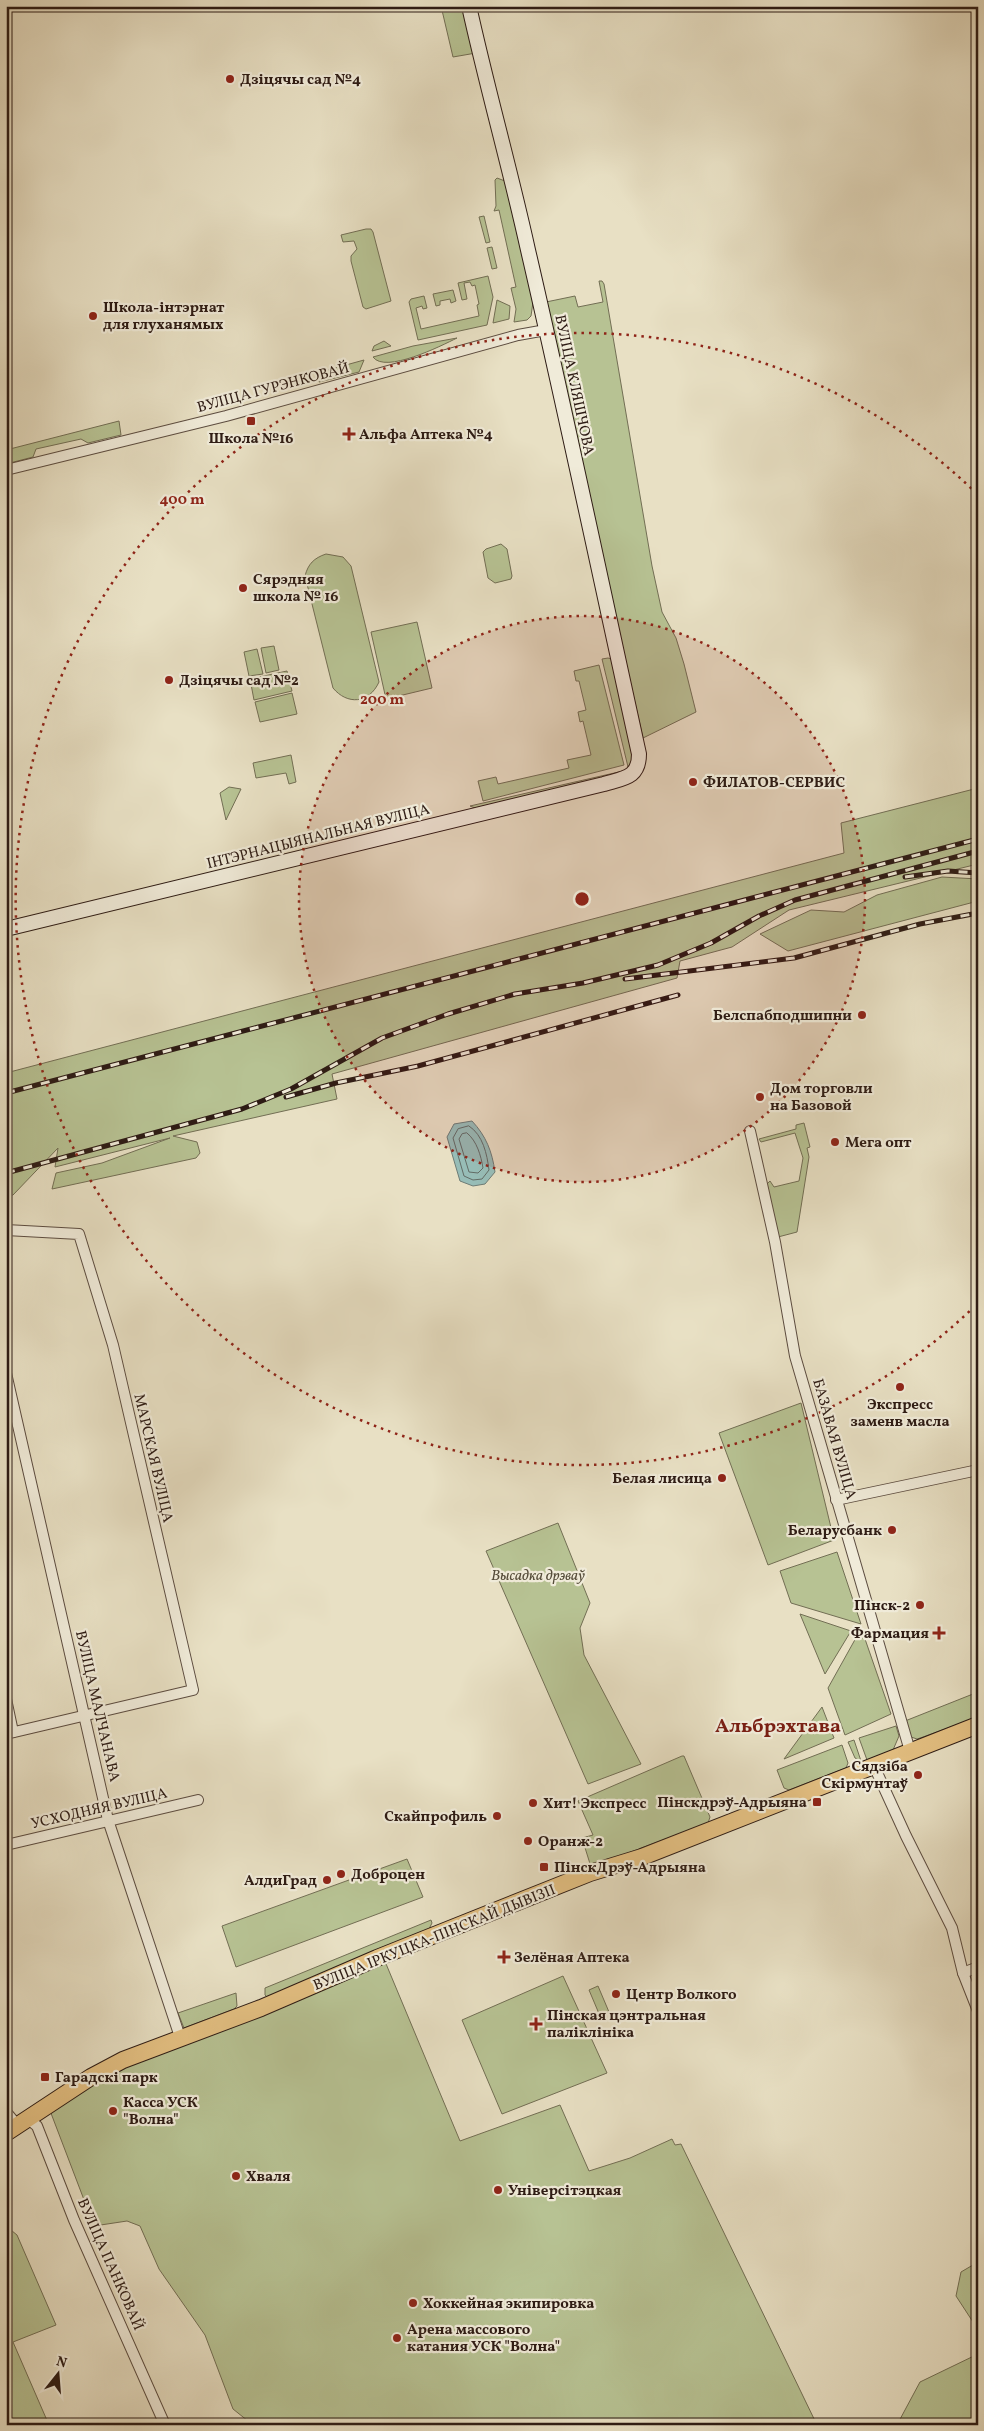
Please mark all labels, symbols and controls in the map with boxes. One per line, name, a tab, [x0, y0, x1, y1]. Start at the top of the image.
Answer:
place label: Дзіцячы сад №4	[240, 70, 361, 91]
marker: Дзіцячы сад №4	[224, 73, 236, 85]
place label: Школа-інтэрнат для глуханямых	[103, 298, 225, 336]
marker: Школа-інтэрнат для глуханямых	[87, 310, 99, 322]
street label: ВУЛІЦА КЛЯШЧОВА	[548, 313, 599, 458]
street label: ВУЛІЦА ГУРЭНКОВАЙ	[195, 358, 352, 419]
marker: Школа №16	[245, 415, 257, 427]
place label: Альфа Аптека №4	[359, 425, 493, 446]
marker: Альфа Аптека №4	[343, 428, 355, 440]
place label: Школа №16	[209, 429, 294, 450]
text: 400 m	[160, 490, 205, 511]
place label: Сярэдняя школа № 16	[253, 570, 338, 608]
marker: Сярэдняя школа № 16	[237, 582, 249, 594]
place label: Дзіцячы сад №2	[179, 671, 299, 692]
marker: Дзіцячы сад №2	[163, 674, 175, 686]
text: 200 m	[360, 690, 404, 711]
place label: ФИЛАТОВ-СЕРВИС	[703, 773, 845, 794]
marker: ФИЛАТОВ-СЕРВИС	[687, 776, 699, 788]
street label: ІНТЭРНАЦЫЯНАЛЬНАЯ ВУЛІЦА	[205, 799, 433, 875]
centre of rings	[573, 890, 591, 908]
place label: Белспабподшипни	[713, 1006, 852, 1027]
marker: Белспабподшипни	[856, 1009, 868, 1021]
place label: Дом торговли на Базовой	[770, 1079, 873, 1117]
marker: Дом торговли на Базовой	[754, 1091, 766, 1103]
place label: Мега опт	[845, 1133, 912, 1154]
marker: Мега опт	[829, 1136, 841, 1148]
street label: БАЗАВАЯ ВУЛІЦА	[806, 1376, 861, 1503]
marker: Экспресс заменв масла	[894, 1381, 906, 1393]
street label: МАРСКАЯ ВУЛІЦА	[127, 1392, 178, 1525]
place label: Экспресс заменв масла	[850, 1395, 950, 1433]
place label: Белая лисица	[612, 1469, 712, 1490]
marker: Белая лисица	[716, 1472, 728, 1484]
place label: Беларусбанк	[788, 1521, 882, 1542]
marker: Беларусбанк	[886, 1524, 898, 1536]
park label: Высадка дрэваў	[491, 1566, 585, 1587]
place label: Пінск-2	[854, 1596, 910, 1617]
marker: Пінск-2	[914, 1599, 926, 1611]
place label: Фармация	[851, 1624, 929, 1645]
marker: Фармация	[933, 1627, 945, 1639]
street label: ВУЛІЦА МАЛЧАНАВА	[69, 1629, 124, 1784]
district label: Альбрэхтава	[715, 1713, 841, 1741]
place label: Сядзіба Скірмунтаў	[821, 1757, 909, 1795]
marker: Сядзіба Скірмунтаў	[912, 1769, 924, 1781]
street label: УСХОДНЯЯ ВУЛІЦА	[29, 1783, 170, 1835]
place label: Пінскдрэў-Адрыяна	[657, 1793, 807, 1814]
place label: Хит! Экспресс	[543, 1794, 647, 1815]
marker: Пінскдрэў-Адрыяна	[811, 1796, 823, 1808]
marker: Хит! Экспресс	[527, 1797, 539, 1809]
place label: Скайпрофиль	[384, 1807, 487, 1828]
marker: Скайпрофиль	[491, 1810, 503, 1822]
place label: Оранж-2	[538, 1832, 603, 1853]
marker: Оранж-2	[522, 1835, 534, 1847]
place label: ПінскДрэў-Адрыяна	[554, 1858, 706, 1879]
marker: ПінскДрэў-Адрыяна	[538, 1861, 550, 1873]
place label: Доброцен	[351, 1865, 425, 1886]
marker: Доброцен	[335, 1868, 347, 1880]
place label: АлдиГрад	[244, 1871, 317, 1892]
marker: АлдиГрад	[321, 1874, 333, 1886]
street label: ВУЛІЦА ІРКУЦКА-ПІНСКАЙ ДЫВІЗІІ	[310, 1880, 559, 1997]
place label: Зелёная Аптека	[514, 1948, 630, 1969]
marker: Зелёная Аптека	[498, 1951, 510, 1963]
place label: Центр Волкого	[626, 1985, 737, 2006]
marker: Центр Волкого	[610, 1988, 622, 2000]
place label: Пінская цэнтральная паліклініка	[547, 2006, 706, 2044]
marker: Пінская цэнтральная паліклініка	[529, 2017, 543, 2031]
place label: Гарадскі парк	[55, 2068, 158, 2089]
marker: Гарадскі парк	[39, 2071, 51, 2083]
place label: Касса УСК "Волна"	[123, 2093, 198, 2131]
marker: Касса УСК "Волна"	[107, 2105, 119, 2117]
place label: Хваля	[246, 2167, 291, 2188]
marker: Хваля	[230, 2170, 242, 2182]
place label: Універсітэцкая	[508, 2181, 622, 2202]
marker: Універсітэцкая	[492, 2184, 504, 2196]
street label: ВУЛІЦА ПАНКОВАЙ	[71, 2195, 148, 2334]
place label: Хоккейная экипировка	[423, 2294, 594, 2315]
marker: Хоккейная экипировка	[407, 2297, 419, 2309]
place label: Арена массового катания УСК "Волна"	[407, 2320, 560, 2358]
marker: Арена массового катания УСК "Волна"	[391, 2332, 403, 2344]
north arrow	[32, 2348, 82, 2398]
text: N	[54, 2352, 69, 2374]

